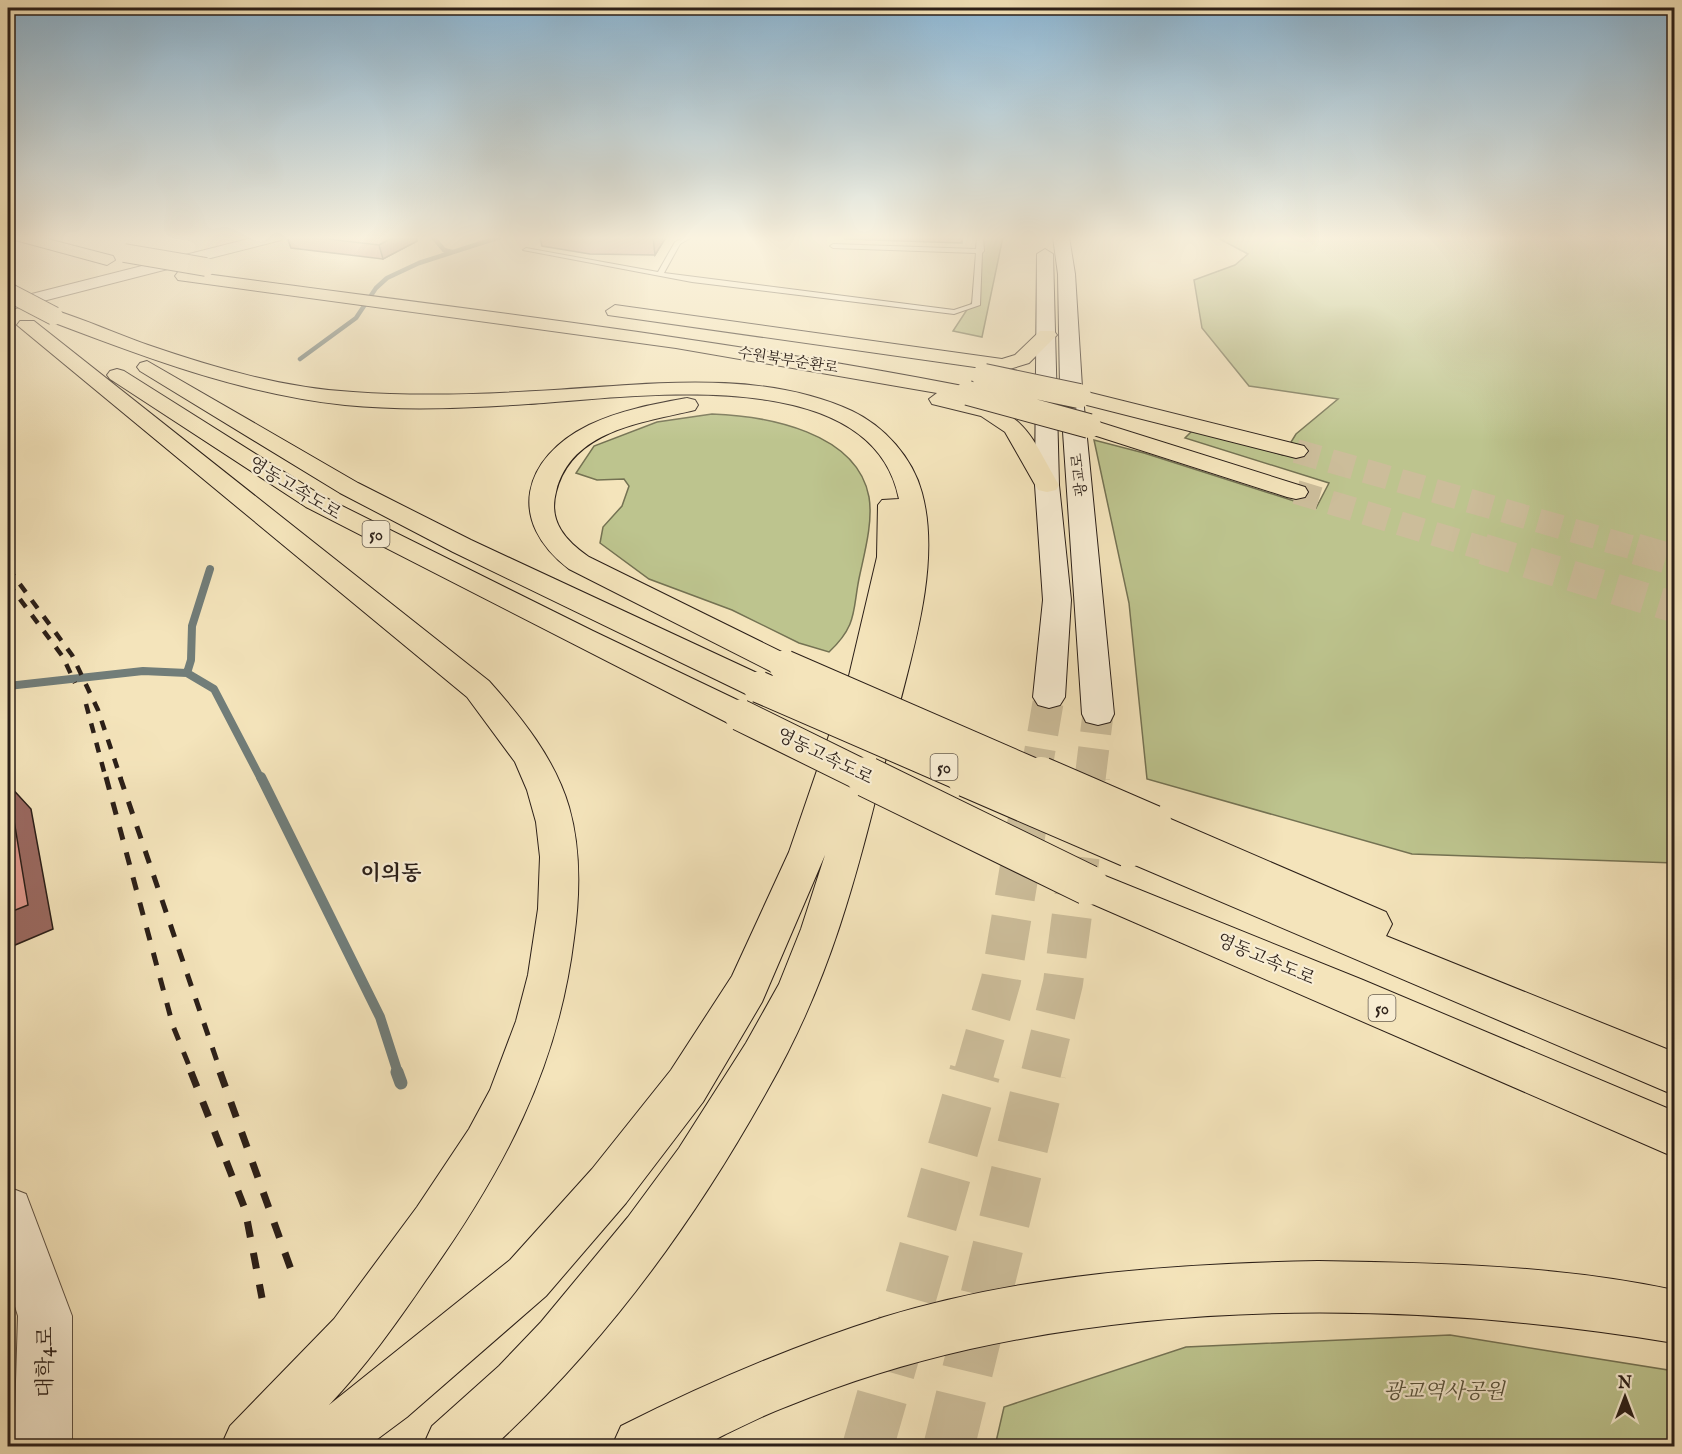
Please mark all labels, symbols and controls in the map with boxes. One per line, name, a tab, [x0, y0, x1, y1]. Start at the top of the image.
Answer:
street label: 수원북부순환로	[736, 343, 840, 378]
street label: 광교로	[1067, 452, 1092, 498]
street label: 영동고속도로	[244, 453, 345, 526]
road number: 50	[362, 521, 389, 547]
street label: 영동고속도로	[772, 724, 876, 791]
road number: 50	[930, 754, 958, 780]
district label: 이의동	[361, 861, 421, 888]
street label: 영동고속도로	[1213, 929, 1318, 991]
road number: 50	[1368, 995, 1396, 1021]
street label: 대학4로	[33, 1326, 60, 1398]
north arrow	[1595, 1367, 1655, 1427]
text: N	[1617, 1374, 1632, 1394]
park label: 광교역사공원	[1383, 1379, 1507, 1406]

